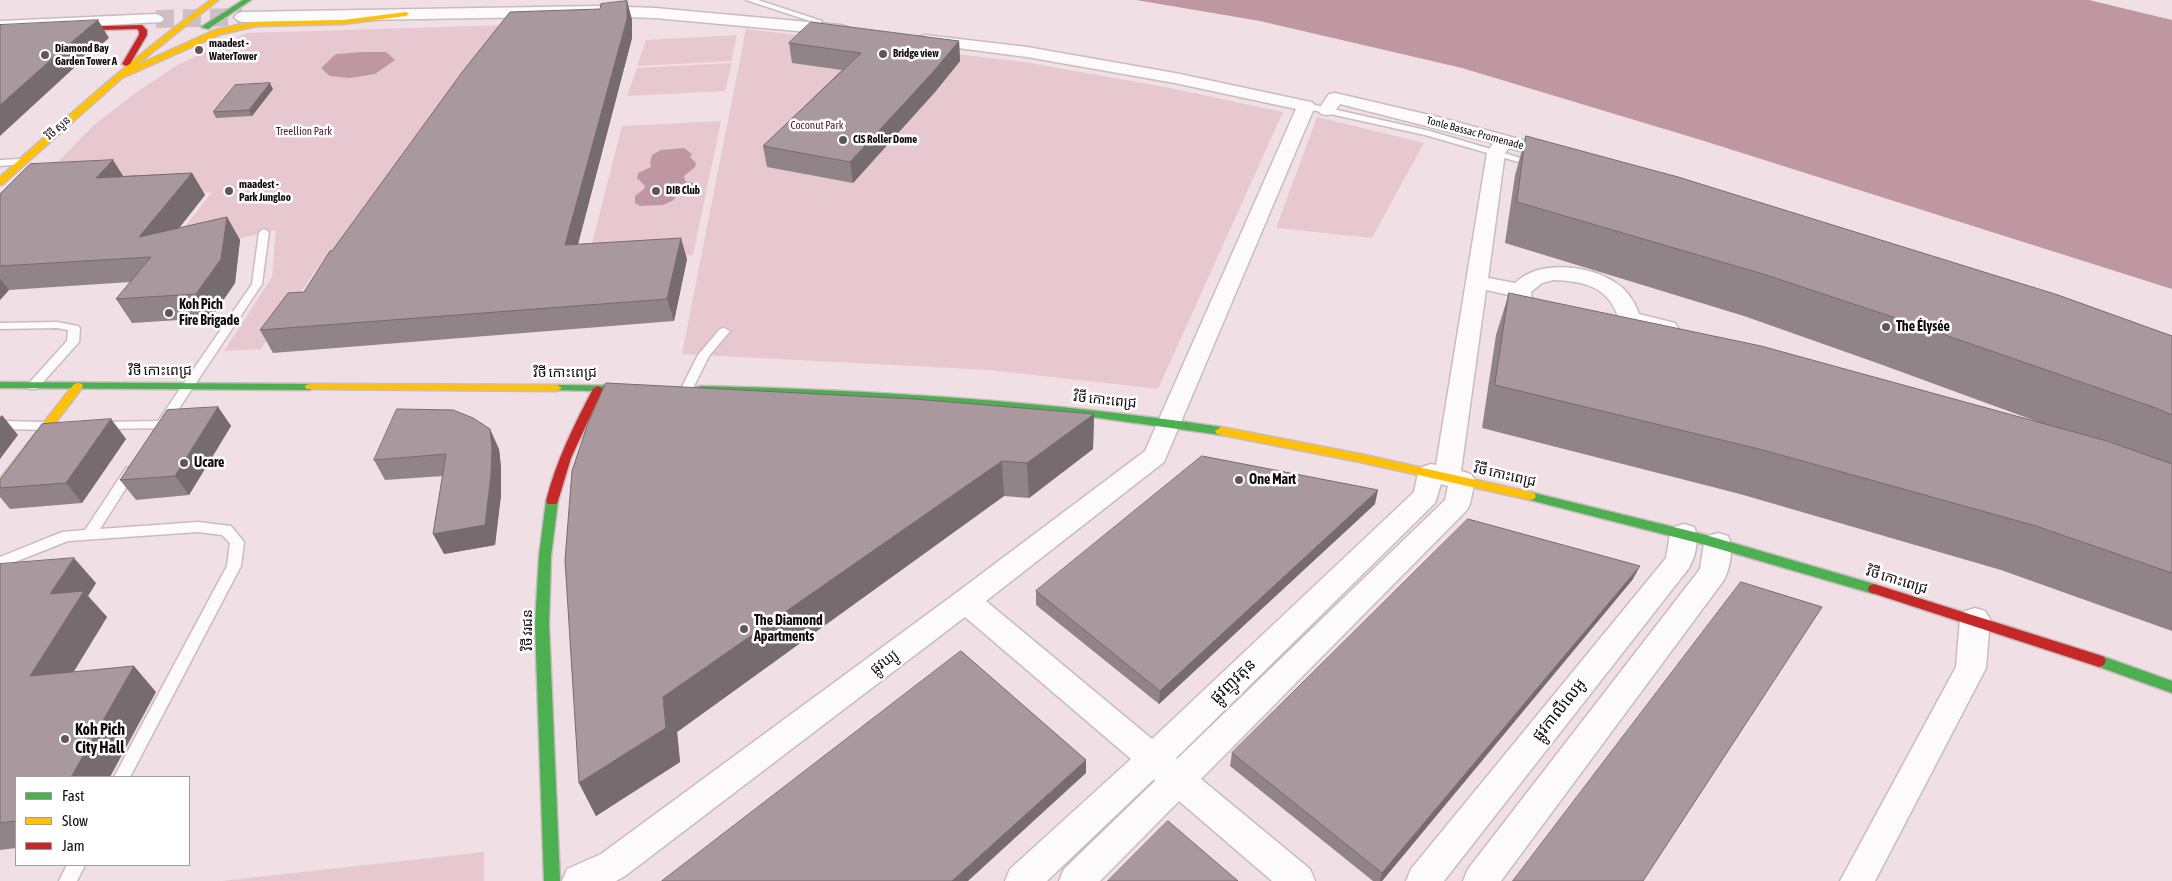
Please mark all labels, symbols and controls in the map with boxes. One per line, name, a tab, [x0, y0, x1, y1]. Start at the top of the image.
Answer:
place label: maadest - WaterTower	[209, 37, 257, 63]
place label: Diamond Bay Garden Tower A	[55, 42, 117, 68]
marker: maadest - WaterTower	[193, 44, 205, 56]
place label: Bridge view	[893, 47, 939, 61]
marker: Bridge view	[877, 48, 889, 60]
marker: Diamond Bay Garden Tower A	[39, 49, 51, 61]
street label: វិថី សួន	[43, 113, 73, 143]
street label: Tonle Bassac Promenade	[1425, 114, 1525, 152]
park label: Coconut Park	[790, 119, 844, 133]
park label: Treellion Park	[276, 125, 332, 139]
place label: CIS Roller Dome	[853, 133, 917, 147]
marker: CIS Roller Dome	[837, 134, 849, 146]
place label: maadest - Park Jungloo	[239, 178, 291, 204]
place label: DIB Club	[666, 184, 700, 198]
marker: maadest - Park Jungloo	[223, 185, 235, 197]
marker: DIB Club	[650, 185, 662, 197]
place label: Koh Pich Fire Brigade	[179, 297, 239, 330]
marker: Koh Pich Fire Brigade	[163, 307, 175, 319]
place label: The Élysée	[1896, 319, 1950, 335]
marker: The Élysée	[1880, 321, 1892, 333]
street label: វិថី កោះពេជ្រ	[128, 363, 192, 379]
street label: វិថី កោះពេជ្រ	[533, 365, 597, 381]
street label: វិថី កោះពេជ្រ	[1073, 388, 1137, 412]
place label: Ucare	[194, 455, 224, 471]
marker: Ucare	[178, 457, 190, 469]
street label: វិថី កោះពេជ្រ	[1472, 460, 1538, 490]
place label: One Mart	[1249, 472, 1296, 488]
marker: One Mart	[1233, 474, 1245, 486]
street label: វិថី កោះពេជ្រ	[1864, 563, 1930, 597]
street label: វិថី វរជន	[520, 609, 536, 651]
place label: The Diamond Apartments	[754, 613, 823, 646]
marker: The Diamond Apartments	[738, 623, 750, 635]
street label: ផ្លូវឃ្យូ	[867, 646, 901, 678]
street label: ផ្លូវញូវតុន	[1206, 655, 1260, 707]
street label: ផ្លូវកាលីលេអូ	[1528, 675, 1590, 745]
place label: Koh Pich City Hall	[75, 720, 125, 758]
marker: Koh Pich City Hall	[59, 733, 71, 745]
legend	[15, 776, 190, 866]
text: Fast	[62, 787, 84, 804]
text: Slow	[62, 812, 88, 829]
text: Jam	[62, 837, 85, 854]

